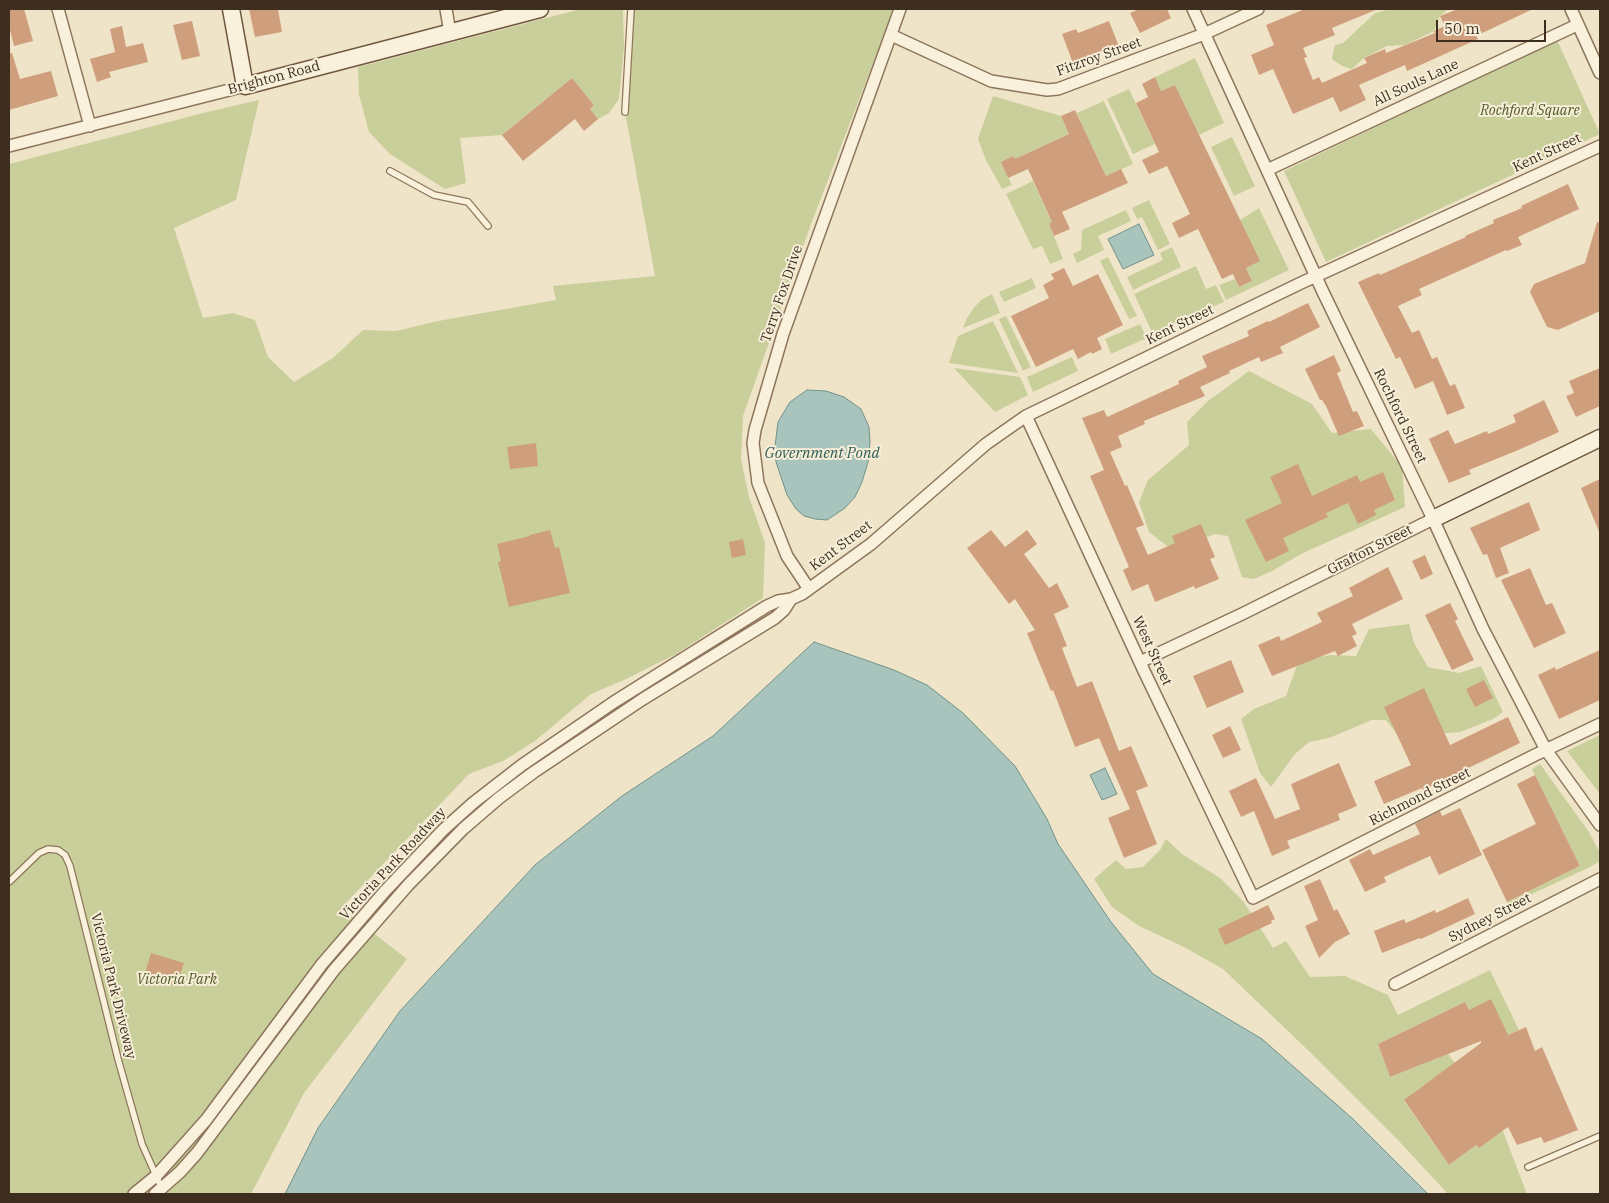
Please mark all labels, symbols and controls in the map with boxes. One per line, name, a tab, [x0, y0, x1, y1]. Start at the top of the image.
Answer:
scale bar	[1439, 10, 1549, 42]
text: 50 m	[1444, 19, 1480, 38]
street label: Fitzroy Street	[1054, 34, 1144, 80]
street label: All Souls Lane	[1370, 56, 1462, 110]
street label: Brighton Road	[226, 58, 322, 98]
park label: Rochford Square	[1480, 103, 1580, 119]
street label: Kent Street	[1510, 130, 1584, 176]
street label: Terry Fox Drive	[757, 243, 807, 345]
street label: Kent Street	[1143, 301, 1217, 349]
street label: Rochford Street	[1370, 366, 1430, 466]
water label: Government Pond	[764, 445, 880, 463]
street label: Kent Street	[807, 517, 875, 575]
street label: Grafton Street	[1325, 521, 1415, 579]
street label: West Street	[1129, 614, 1175, 688]
street label: Richmond Street	[1367, 764, 1473, 830]
street label: Victoria Park Roadway	[336, 804, 450, 924]
street label: Sydney Street	[1446, 890, 1534, 946]
street label: Victoria Park Driveway	[87, 911, 139, 1061]
park label: Victoria Park	[137, 972, 217, 988]

